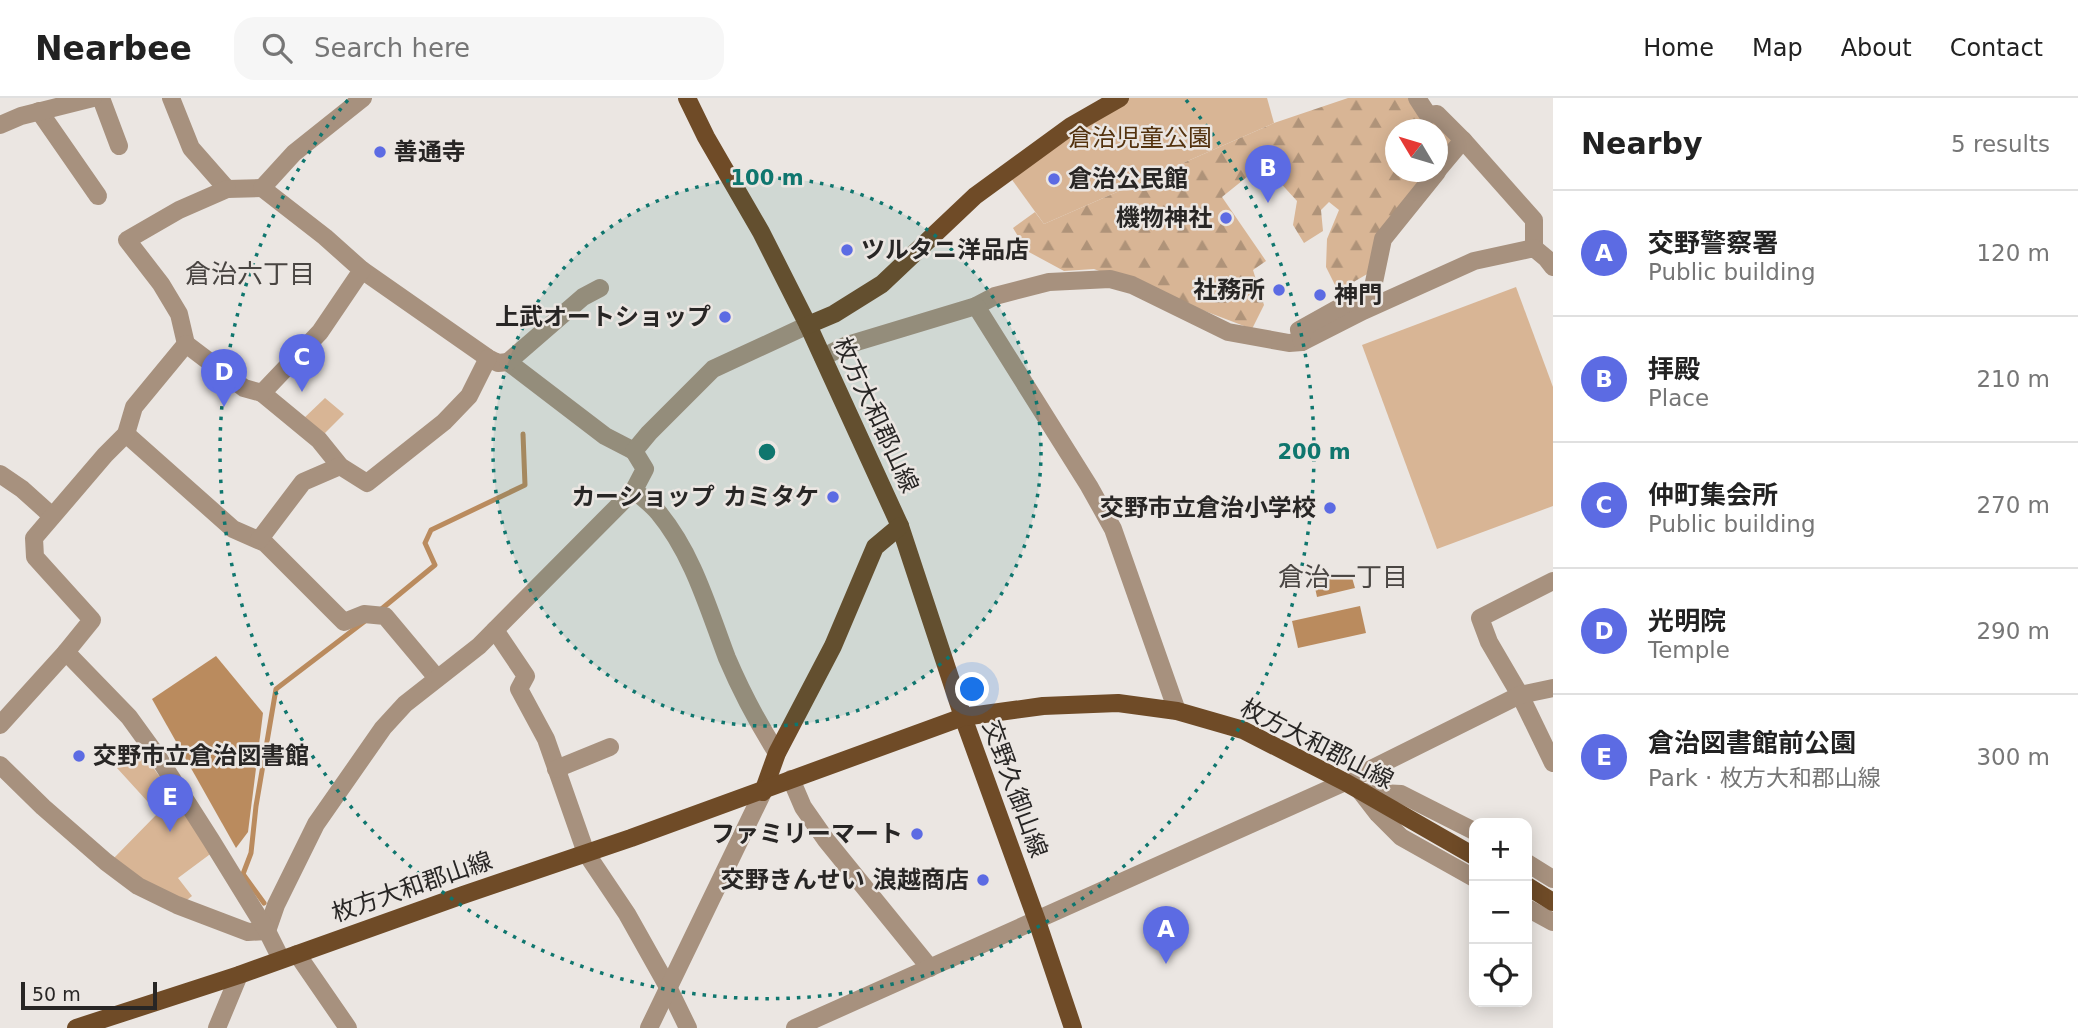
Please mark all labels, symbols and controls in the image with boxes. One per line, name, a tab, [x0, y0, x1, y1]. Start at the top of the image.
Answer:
search box	[234, 17, 724, 80]
text: Nearbee	[35, 29, 192, 68]
icon: search	[258, 29, 296, 67]
text: Search here	[314, 33, 470, 63]
text: Home	[1643, 34, 1714, 62]
text: Map	[1752, 34, 1803, 62]
text: About	[1841, 34, 1912, 62]
text: Contact	[1950, 34, 2043, 62]
north arrow	[1385, 119, 1448, 182]
park label: 倉治児童公園	[1068, 124, 1212, 152]
text: Nearby	[1581, 126, 1703, 161]
text: 5 results	[1951, 131, 2050, 157]
place label: 善通寺	[394, 138, 466, 166]
marker: 善通寺	[372, 144, 388, 160]
pin: B	[1245, 145, 1291, 203]
place label: 倉治公民館	[1068, 165, 1188, 193]
text: 100 m	[730, 166, 804, 190]
marker: 倉治公民館	[1046, 171, 1062, 187]
place label: 機物神社	[1116, 204, 1212, 232]
marker: 機物神社	[1218, 210, 1234, 226]
text: 交野警察署	[1648, 228, 1778, 258]
place label: ツルタニ洋品店	[861, 236, 1029, 264]
text: A	[1595, 240, 1613, 266]
text: 120 m	[1976, 240, 2050, 266]
marker: ツルタニ洋品店	[839, 242, 855, 258]
district label: 倉治六丁目	[185, 259, 315, 289]
text: Public building	[1648, 259, 1816, 285]
place label: 社務所	[1193, 276, 1265, 304]
place label: 神門	[1334, 281, 1382, 309]
marker: 社務所	[1271, 282, 1287, 298]
marker: 神門	[1312, 287, 1328, 303]
place label: 上武オートショップ	[495, 303, 711, 331]
marker: 上武オートショップ	[717, 309, 733, 325]
street label: 枚方大和郡山線	[828, 333, 924, 497]
pin: C	[279, 334, 325, 392]
pin: D	[201, 349, 247, 407]
text: 拝殿	[1648, 354, 1700, 384]
text: B	[1595, 366, 1613, 392]
text: 210 m	[1976, 366, 2050, 392]
text: Place	[1648, 385, 1709, 411]
centre of rings	[755, 440, 779, 464]
text: 200 m	[1277, 440, 1351, 464]
text: 仲町集会所	[1648, 480, 1778, 510]
place label: カーショップ カミタケ	[571, 483, 819, 511]
marker: カーショップ カミタケ	[825, 489, 841, 505]
text: C	[1596, 492, 1612, 518]
text: 270 m	[1976, 492, 2050, 518]
place label: 交野市立倉治小学校	[1100, 494, 1316, 522]
marker: 交野市立倉治小学校	[1322, 500, 1338, 516]
text: Public building	[1648, 511, 1816, 537]
district label: 倉治一丁目	[1278, 562, 1408, 592]
text: 光明院	[1648, 606, 1726, 636]
text: D	[1594, 618, 1614, 644]
text: 290 m	[1976, 618, 2050, 644]
text: Temple	[1648, 637, 1730, 663]
your location	[955, 672, 989, 706]
street label: 枚方大和郡山線	[1236, 693, 1398, 795]
street label: 交野久御山線	[977, 717, 1053, 861]
text: 倉治図書館前公園	[1648, 728, 1856, 758]
place label: 交野市立倉治図書館	[93, 742, 309, 770]
text: E	[1596, 744, 1612, 770]
text: 300 m	[1976, 744, 2050, 770]
marker: 交野市立倉治図書館	[71, 748, 87, 764]
text: Park · 枚方大和郡山線	[1648, 765, 1881, 791]
pin: E	[147, 774, 193, 832]
map controls	[1469, 818, 1532, 1007]
button: +	[1469, 818, 1532, 881]
place label: ファミリーマート	[711, 820, 903, 848]
marker: ファミリーマート	[909, 826, 925, 842]
street label: 枚方大和郡山線	[328, 846, 496, 928]
place label: 交野きんせい 浪越商店	[721, 866, 969, 894]
marker: 交野きんせい 浪越商店	[975, 872, 991, 888]
button: −	[1469, 881, 1532, 944]
pin: A	[1143, 906, 1189, 964]
button: locate	[1469, 944, 1532, 1007]
scale bar	[21, 979, 158, 1011]
text: 50 m	[32, 983, 81, 1005]

